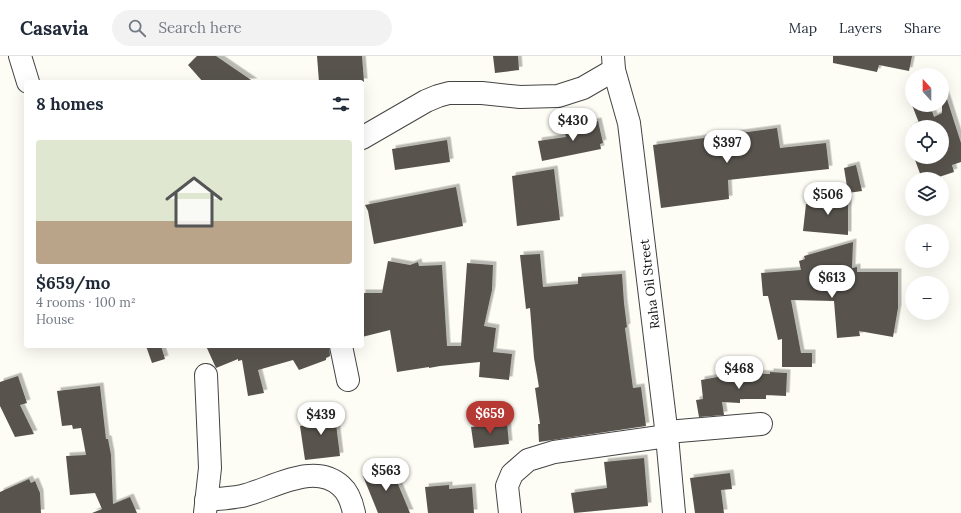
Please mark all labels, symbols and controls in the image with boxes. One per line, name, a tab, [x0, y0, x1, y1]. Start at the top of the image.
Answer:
search box	[112, 10, 392, 46]
text: Casavia	[20, 16, 88, 40]
icon: search	[126, 17, 148, 39]
text: Search here	[158, 18, 242, 37]
text: Map	[789, 19, 817, 37]
text: Layers	[839, 19, 882, 37]
text: Share	[904, 19, 941, 37]
north arrow	[905, 68, 949, 112]
map controls	[905, 68, 949, 320]
text: 8 homes	[36, 93, 103, 115]
icon: filters	[330, 93, 352, 115]
pin: $430	[549, 108, 597, 142]
text: $430	[558, 112, 588, 129]
button: locate	[905, 120, 949, 164]
pin: $397	[703, 130, 751, 164]
text: $397	[713, 134, 741, 151]
icon: home	[158, 166, 230, 238]
button: layers	[905, 172, 949, 216]
pin: $506	[804, 182, 852, 216]
text: $506	[813, 186, 843, 203]
button: +	[905, 224, 949, 268]
street label: Raha Oil Street	[636, 238, 663, 330]
pin: $613	[808, 265, 856, 299]
text: $613	[818, 269, 846, 286]
text: $659/mo	[36, 272, 110, 294]
button: −	[905, 276, 949, 320]
text: 4 rooms · 100 m²	[36, 294, 136, 311]
text: House	[36, 311, 74, 328]
pin: $468	[715, 356, 763, 390]
text: $468	[724, 360, 754, 377]
pin: $659	[466, 401, 514, 435]
pin: $439	[297, 402, 345, 436]
text: $659	[475, 405, 505, 422]
text: $439	[306, 406, 336, 423]
pin: $563	[362, 458, 410, 492]
text: $563	[371, 462, 401, 479]

